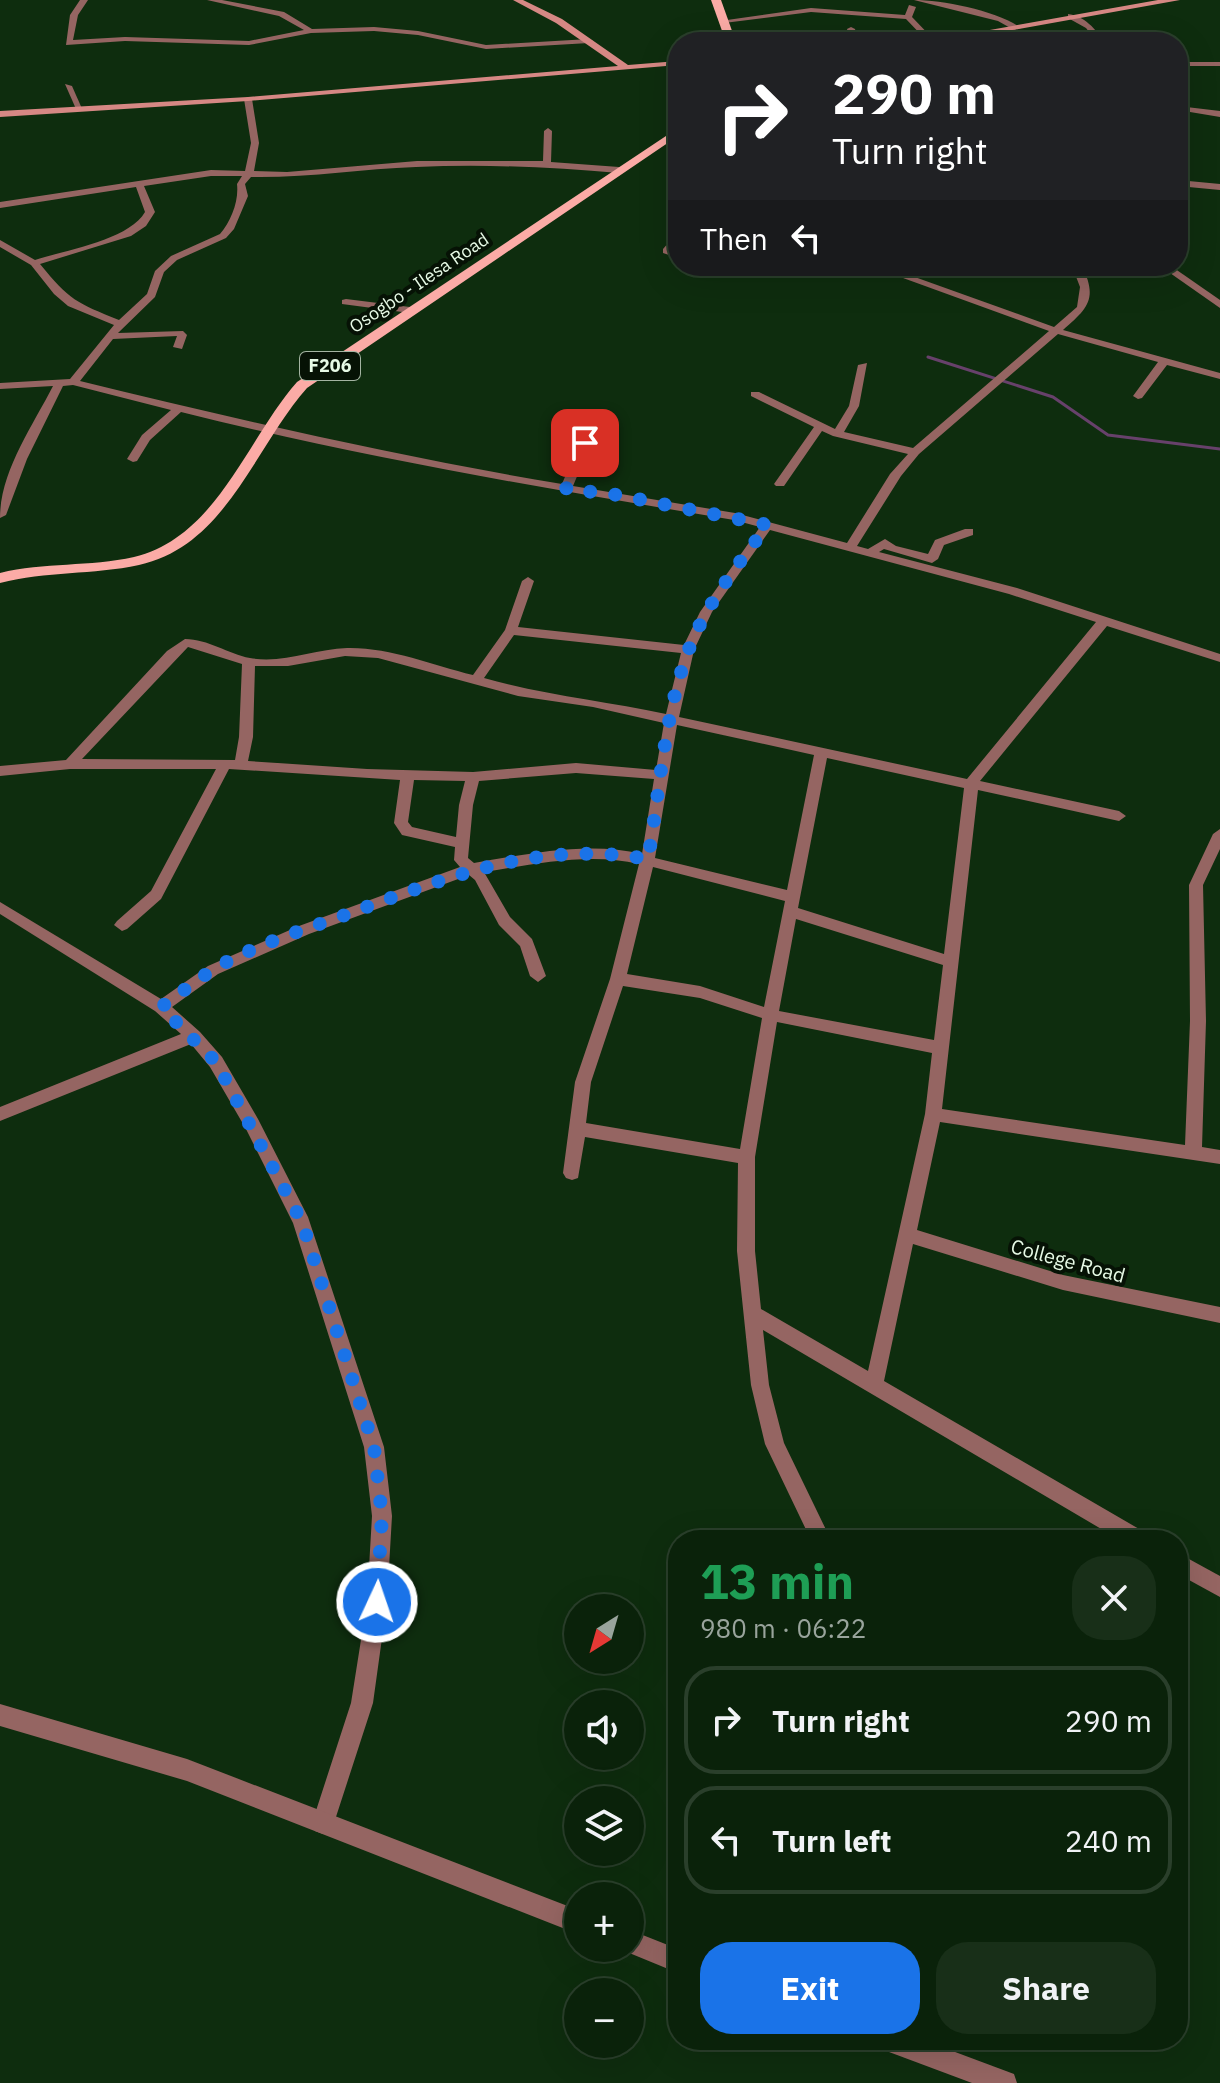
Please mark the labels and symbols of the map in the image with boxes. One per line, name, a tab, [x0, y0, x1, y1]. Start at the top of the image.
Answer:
street label: Osogbo - Ilesa Road	[345, 227, 493, 338]
road number: F206	[300, 352, 360, 380]
pin	[551, 409, 619, 477]
street label: College Road	[1008, 1232, 1128, 1289]
position arrow	[335, 1560, 419, 1644]
north arrow	[564, 1594, 644, 1674]

